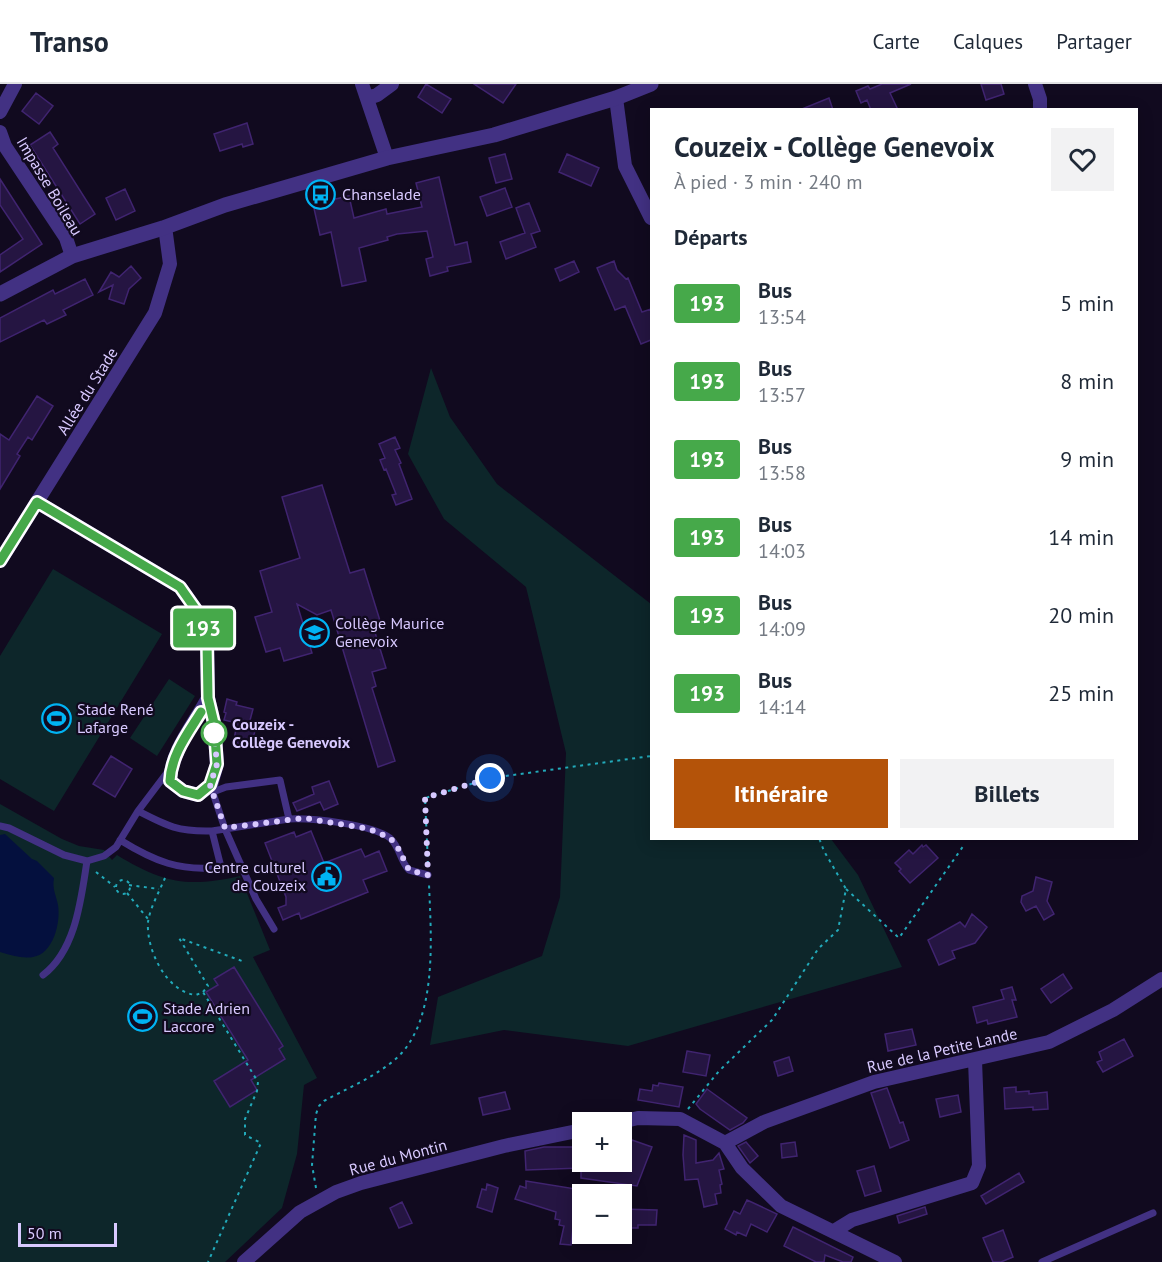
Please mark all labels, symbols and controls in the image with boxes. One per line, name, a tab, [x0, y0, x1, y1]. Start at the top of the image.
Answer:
text: Transo	[30, 23, 109, 60]
text: Carte	[873, 28, 920, 55]
text: Calques	[953, 28, 1023, 55]
text: Partager	[1056, 28, 1132, 55]
text: Couzeix - Collège Genevoix	[674, 128, 994, 165]
button: heart	[1051, 128, 1114, 191]
street label: Impasse Boileau	[13, 133, 87, 239]
text: À pied · 3 min · 240 m	[674, 169, 862, 195]
bus stop icon: Chanselade	[305, 178, 337, 210]
place label: Chanselade	[342, 184, 421, 204]
text: Départs	[674, 223, 748, 251]
text: Bus	[758, 276, 792, 304]
text: 5 min	[1060, 289, 1114, 317]
text: 193	[689, 290, 725, 317]
text: 13:54	[758, 304, 806, 330]
street label: Allée du Stade	[52, 344, 122, 438]
text: Bus	[758, 354, 792, 382]
text: 8 min	[1060, 367, 1114, 395]
text: 193	[689, 368, 725, 395]
text: 13:57	[758, 382, 806, 408]
text: Bus	[758, 432, 792, 460]
text: 9 min	[1060, 445, 1114, 473]
text: 193	[689, 446, 725, 473]
text: 13:58	[758, 460, 806, 486]
text: Bus	[758, 510, 792, 538]
text: 14 min	[1048, 523, 1114, 551]
text: 193	[689, 524, 725, 551]
text: 14:03	[758, 538, 806, 564]
text: Bus	[758, 588, 792, 616]
text: 20 min	[1048, 601, 1114, 629]
text: 193	[689, 602, 725, 629]
line badge: 193	[168, 608, 238, 648]
place label: Collège Maurice Genevoix	[335, 613, 444, 651]
text: 193	[185, 615, 221, 642]
school or university icon: Collège Maurice Genevoix	[298, 616, 330, 648]
text: 14:09	[758, 616, 806, 642]
text: Bus	[758, 666, 792, 694]
text: 25 min	[1048, 679, 1114, 707]
text: 193	[689, 680, 725, 707]
text: 14:14	[758, 694, 806, 720]
place label: Stade René Lafarge	[77, 699, 154, 737]
sports icon: Stade René Lafarge	[40, 702, 72, 734]
place label: Couzeix - Collège Genevoix	[232, 714, 351, 752]
marker: Couzeix - Collège Genevoix	[201, 720, 227, 746]
button: Itinéraire	[674, 759, 888, 828]
button: Billets	[900, 759, 1114, 828]
your location	[475, 763, 505, 793]
place label: Centre culturel de Couzeix	[204, 857, 306, 895]
public building icon: Centre culturel de Couzeix	[311, 860, 343, 892]
place label: Stade Adrien Laccore	[163, 998, 250, 1036]
sports icon: Stade Adrien Laccore	[126, 1001, 158, 1033]
street label: Rue de la Petite Lande	[865, 1023, 1019, 1077]
map controls	[572, 1112, 632, 1244]
button: +	[572, 1112, 632, 1172]
street label: Rue du Montin	[347, 1134, 449, 1180]
button: −	[572, 1184, 632, 1244]
scale bar	[18, 1220, 117, 1248]
text: 50 m	[27, 1223, 62, 1243]

